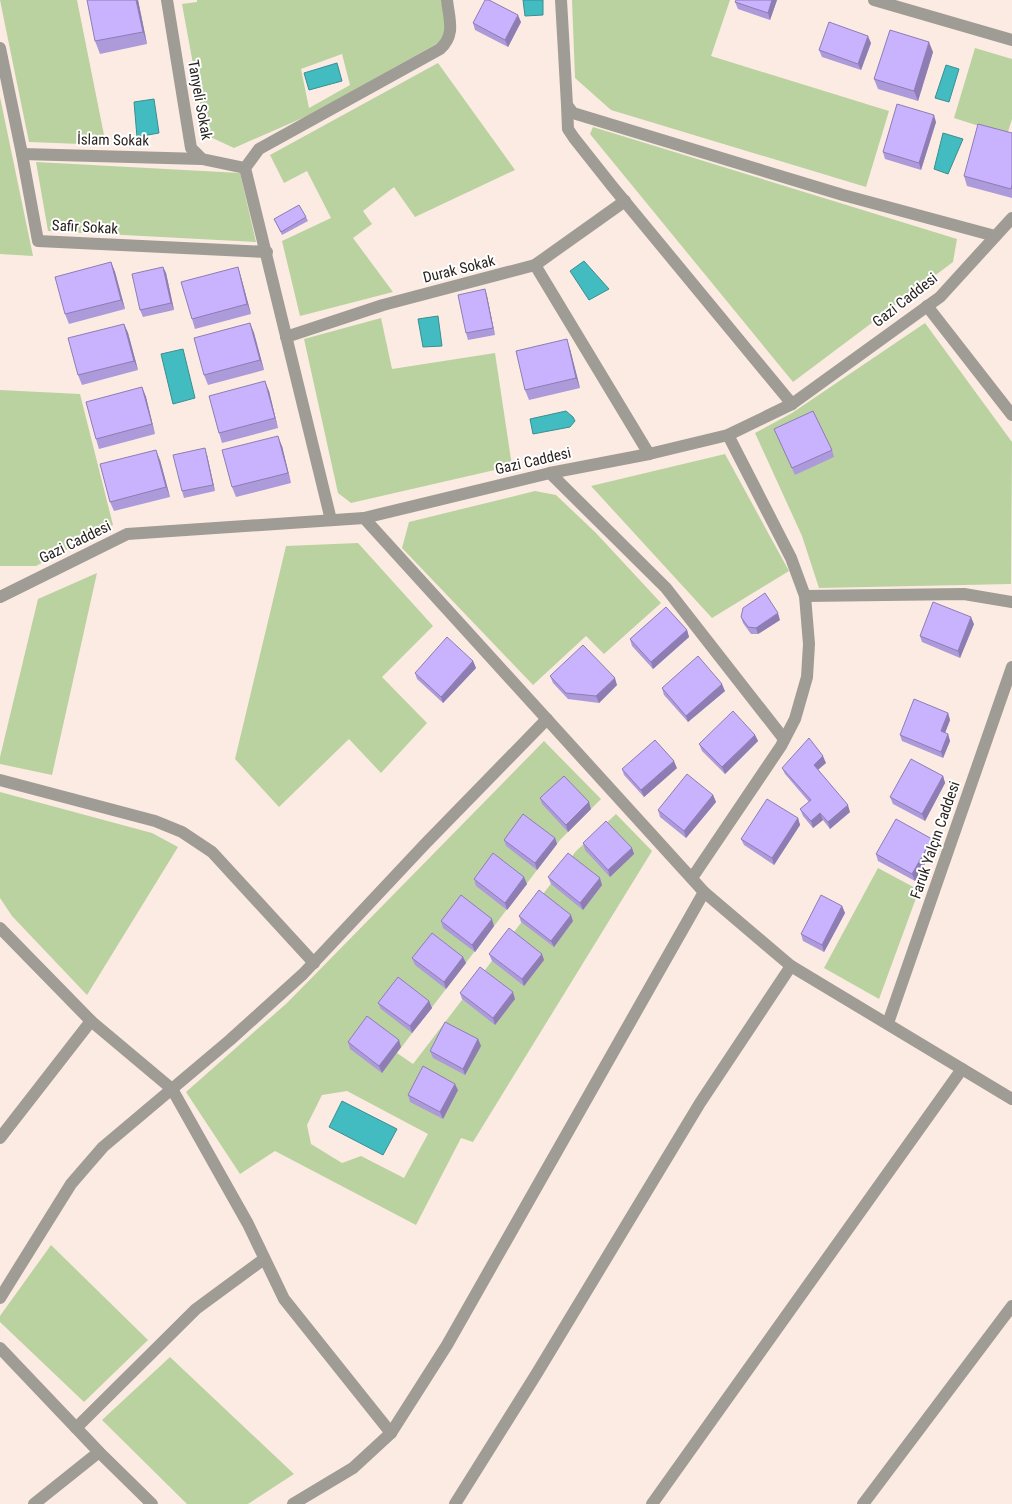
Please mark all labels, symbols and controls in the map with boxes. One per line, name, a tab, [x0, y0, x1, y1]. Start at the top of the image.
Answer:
street label: Tanyeli Sokak	[184, 59, 216, 142]
street label: İslam Sokak	[77, 130, 149, 150]
street label: Safir Sokak	[51, 216, 119, 238]
street label: Durak Sokak	[421, 251, 497, 287]
street label: Gazi Caddesi	[869, 269, 941, 331]
street label: Gazi Caddesi	[493, 444, 573, 478]
street label: Gazi Caddesi	[36, 517, 114, 567]
street label: Faruk Yalçın Caddesi	[906, 779, 964, 901]

